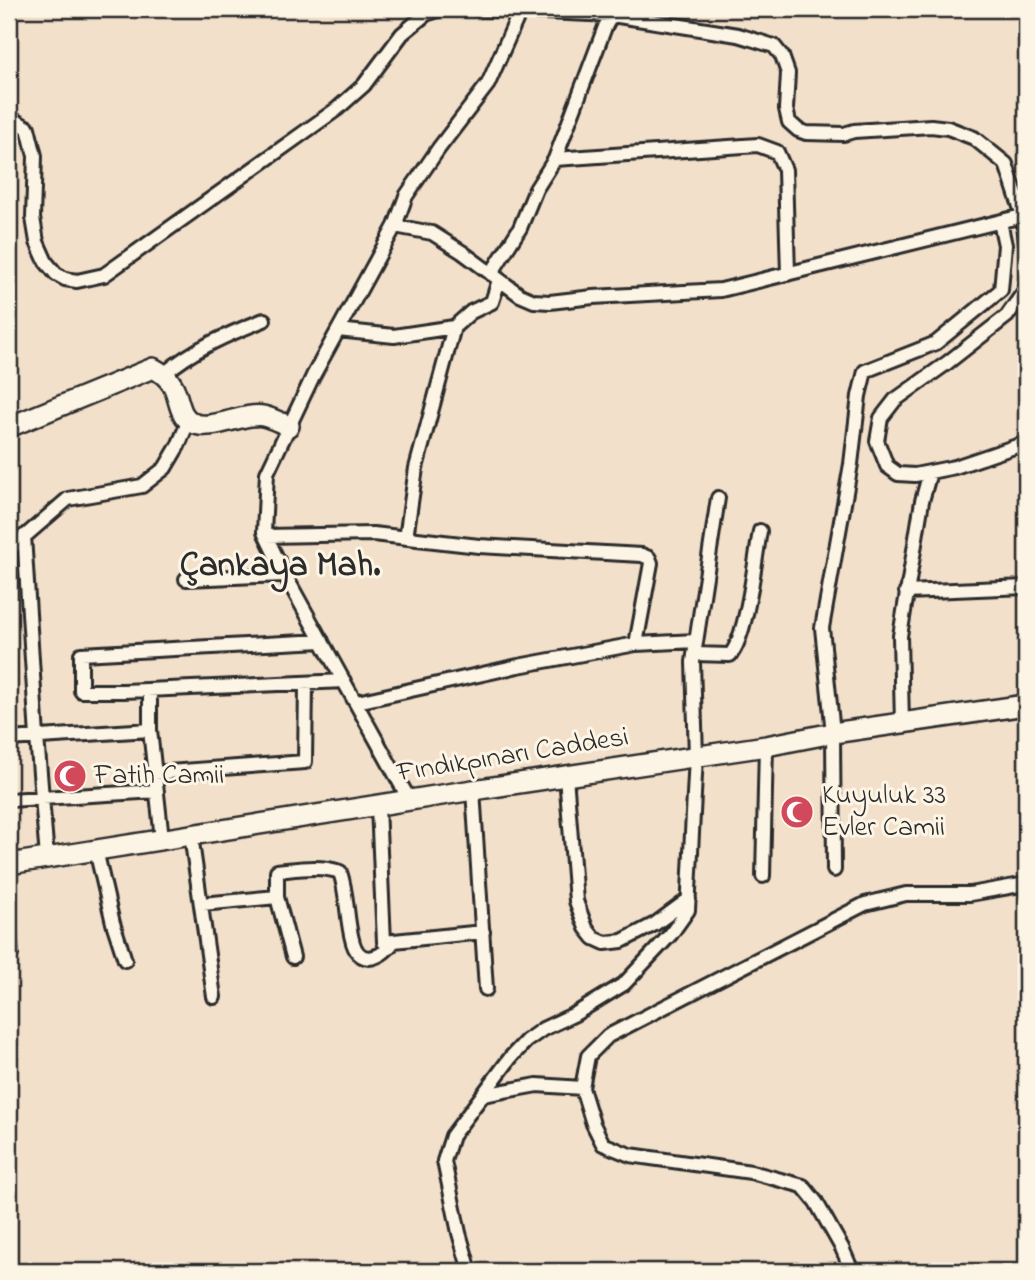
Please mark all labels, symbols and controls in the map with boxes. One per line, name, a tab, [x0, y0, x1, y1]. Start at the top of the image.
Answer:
district label: Çankaya Mah.	[180, 541, 380, 593]
street label: Fındıkpınarı Caddesi	[393, 717, 632, 795]
place label: Fatih Camii	[93, 756, 224, 797]
mosque icon: Fatih Camii	[51, 757, 89, 795]
place label: Kuyuluk 33 Evler Camii	[822, 776, 946, 849]
mosque icon: Kuyuluk 33 Evler Camii	[778, 793, 816, 831]

